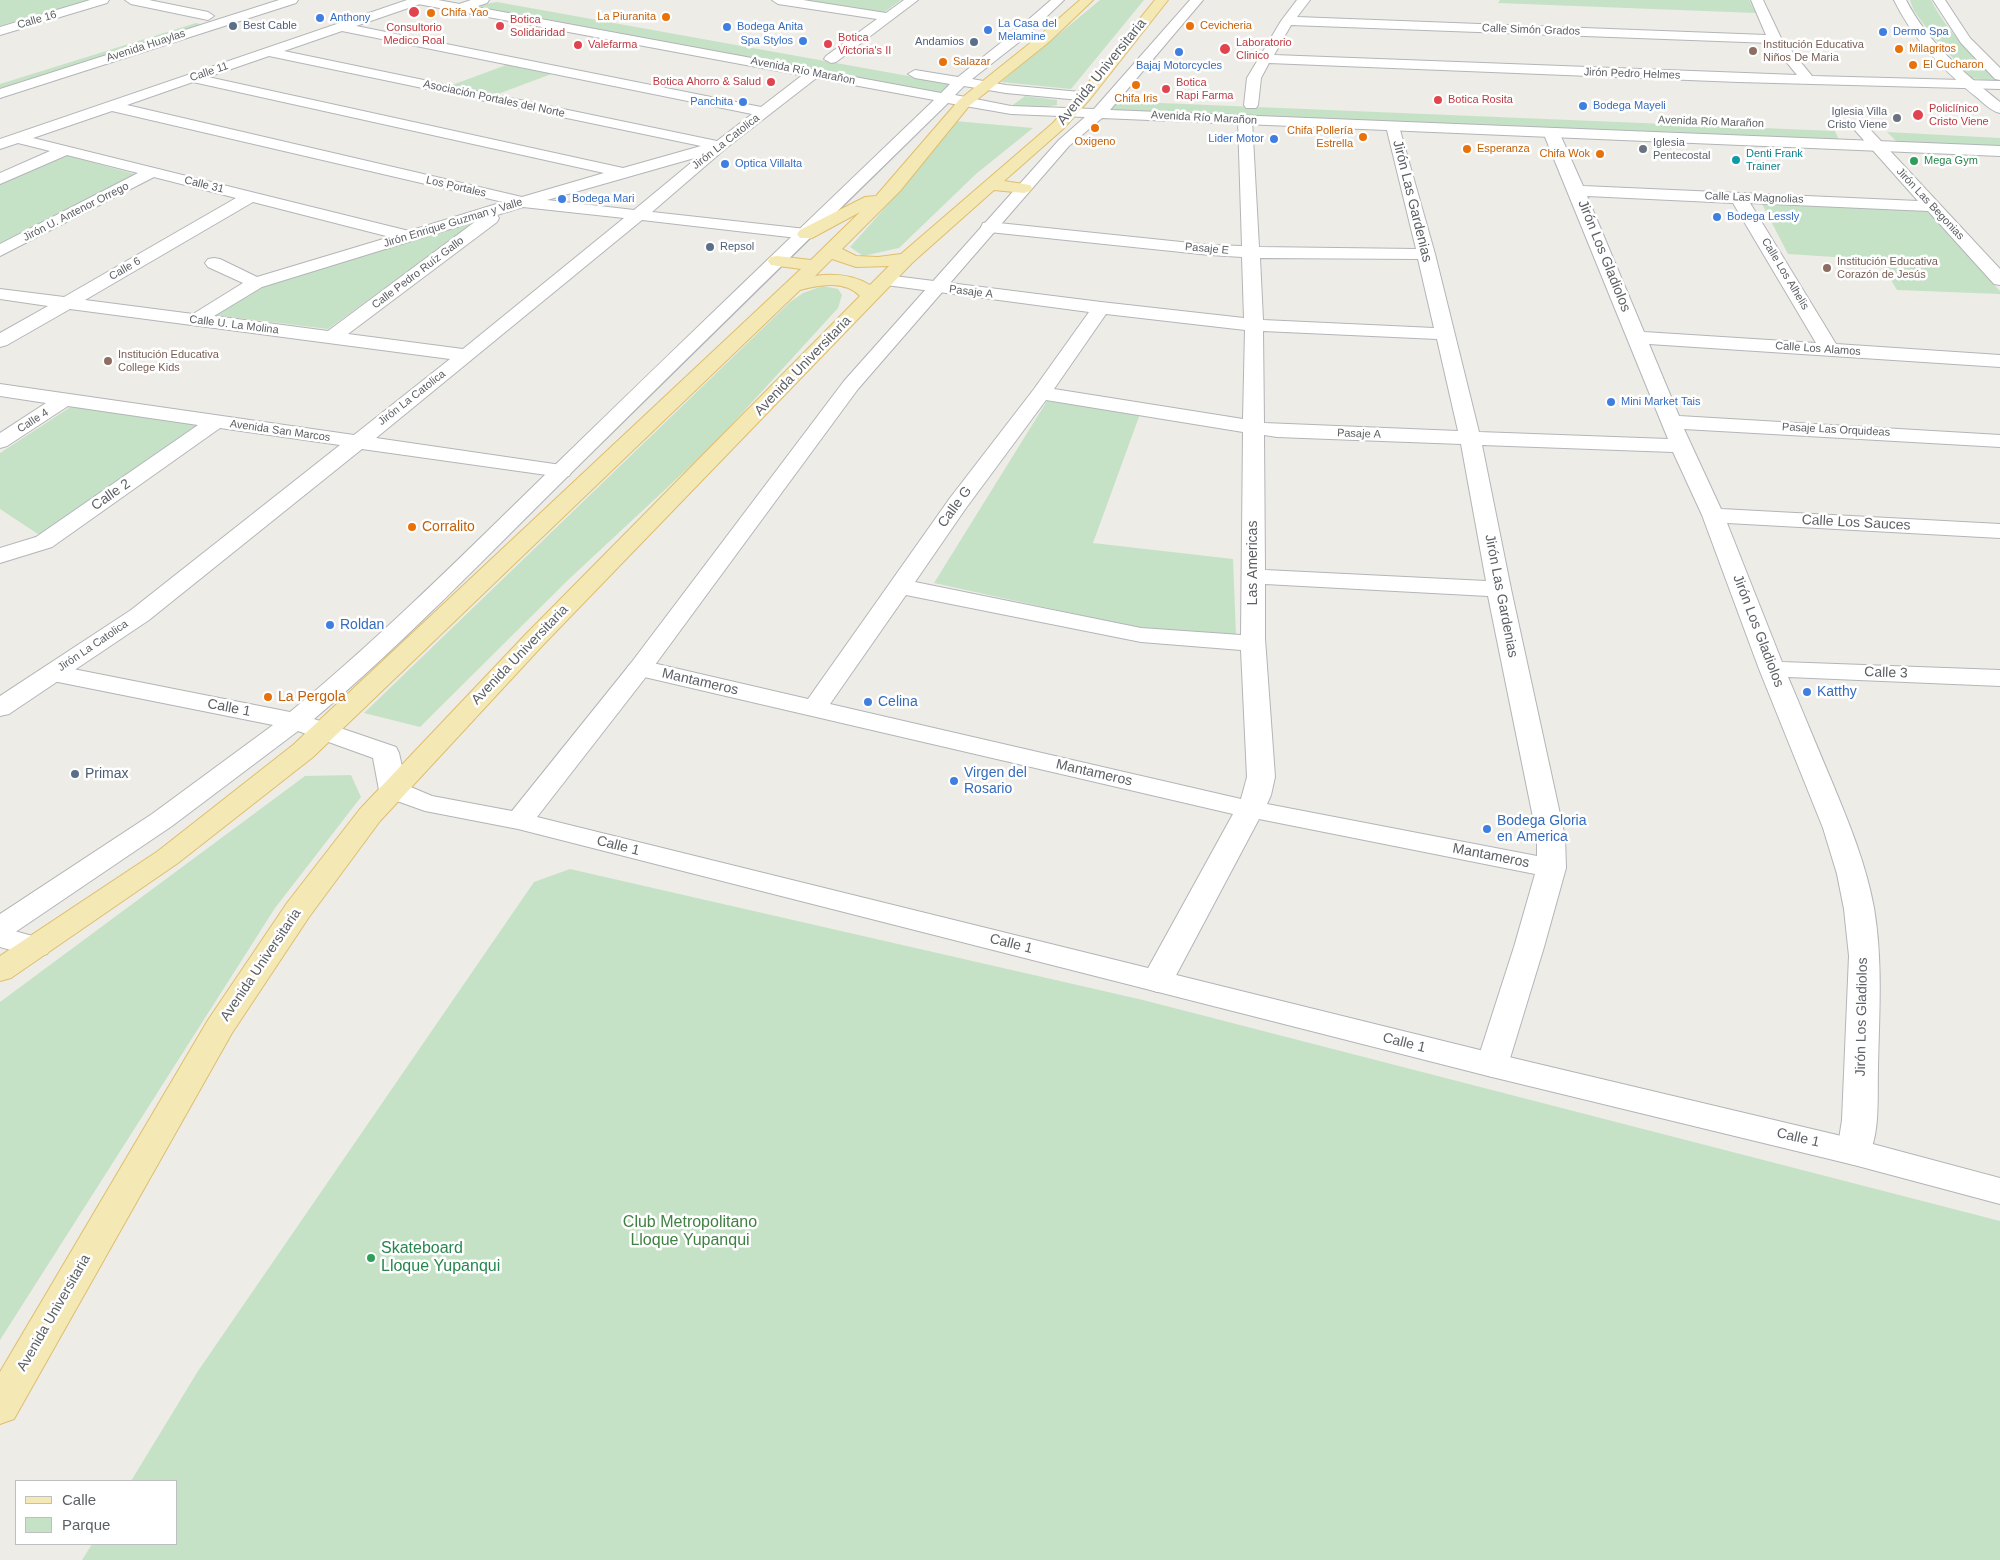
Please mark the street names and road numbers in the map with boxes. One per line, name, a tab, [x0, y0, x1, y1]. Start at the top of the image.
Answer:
street label: Calle 16	[16, 8, 58, 32]
street label: Avenida Universitaria	[1054, 15, 1150, 129]
street label: Calle Simón Grados	[1482, 22, 1580, 38]
street label: Avenida Huaylas	[105, 27, 187, 65]
street label: Avenida Río Marañon	[750, 54, 856, 88]
street label: Calle 11	[188, 59, 230, 85]
street label: Jirón Pedro Helmes	[1584, 66, 1680, 82]
street label: Asociación Portales del Norte	[422, 78, 566, 120]
street label: Avenida Río Marañon	[1151, 109, 1257, 127]
street label: Jirón La Catolica	[690, 112, 762, 172]
street label: Avenida Río Marañon	[1658, 114, 1764, 130]
street label: Jirón Las Gardenias	[1389, 138, 1435, 264]
street label: Jirón Las Begonias	[1893, 165, 1967, 243]
street label: Calle 31	[183, 174, 225, 196]
street label: Los Portales	[425, 174, 487, 200]
street label: Jirón U. Antenor Orrego	[21, 180, 131, 244]
street label: Calle Las Magnolias	[1704, 190, 1804, 206]
street label: Jirón Enrique Guzman y Valle	[382, 196, 524, 250]
street label: Jirón Los Gladiolos	[1574, 198, 1634, 314]
street label: Calle Pedro Ruíz Gallo	[369, 234, 467, 312]
street label: Calle Los Alhelis	[1758, 236, 1812, 312]
street label: Pasaje E	[1184, 241, 1230, 257]
street label: Calle 6	[107, 255, 143, 283]
street label: Pasaje A	[948, 283, 994, 301]
street label: Calle U. La Molina	[189, 313, 279, 337]
street label: Avenida Universitaria	[751, 313, 855, 419]
street label: Calle Los Alamos	[1775, 339, 1861, 359]
street label: Jirón La Catolica	[376, 368, 448, 428]
street label: Calle 4	[15, 406, 51, 436]
street label: Avenida San Marcos	[229, 417, 331, 445]
street label: Pasaje Las Orquideas	[1782, 421, 1890, 439]
street label: Pasaje A	[1337, 427, 1381, 441]
street label: Calle 2	[88, 476, 134, 514]
street label: Calle G	[934, 483, 976, 531]
street label: Calle Los Sauces	[1801, 512, 1911, 534]
street label: Las Americas	[1245, 521, 1261, 605]
street label: Jirón Las Gardenias	[1481, 533, 1521, 659]
street label: Jirón Los Gladiolos	[1729, 572, 1787, 690]
street label: Avenida Universitaria	[468, 602, 572, 708]
street label: Jirón La Catolica	[55, 618, 131, 674]
street label: Calle 3	[1864, 664, 1908, 682]
street label: Mantameros	[660, 665, 740, 699]
street label: Calle 1	[206, 696, 252, 720]
street label: Mantameros	[1054, 756, 1134, 790]
street label: Calle 1	[595, 833, 641, 859]
street label: Mantameros	[1451, 840, 1531, 872]
street label: Avenida Universitaria	[217, 906, 305, 1024]
street label: Calle 1	[988, 931, 1034, 957]
street label: Jirón Los Gladiolos	[1853, 957, 1871, 1077]
street label: Calle 1	[1381, 1030, 1427, 1056]
street label: Calle 1	[1775, 1125, 1821, 1151]
street label: Avenida Universitaria	[14, 1252, 94, 1374]

